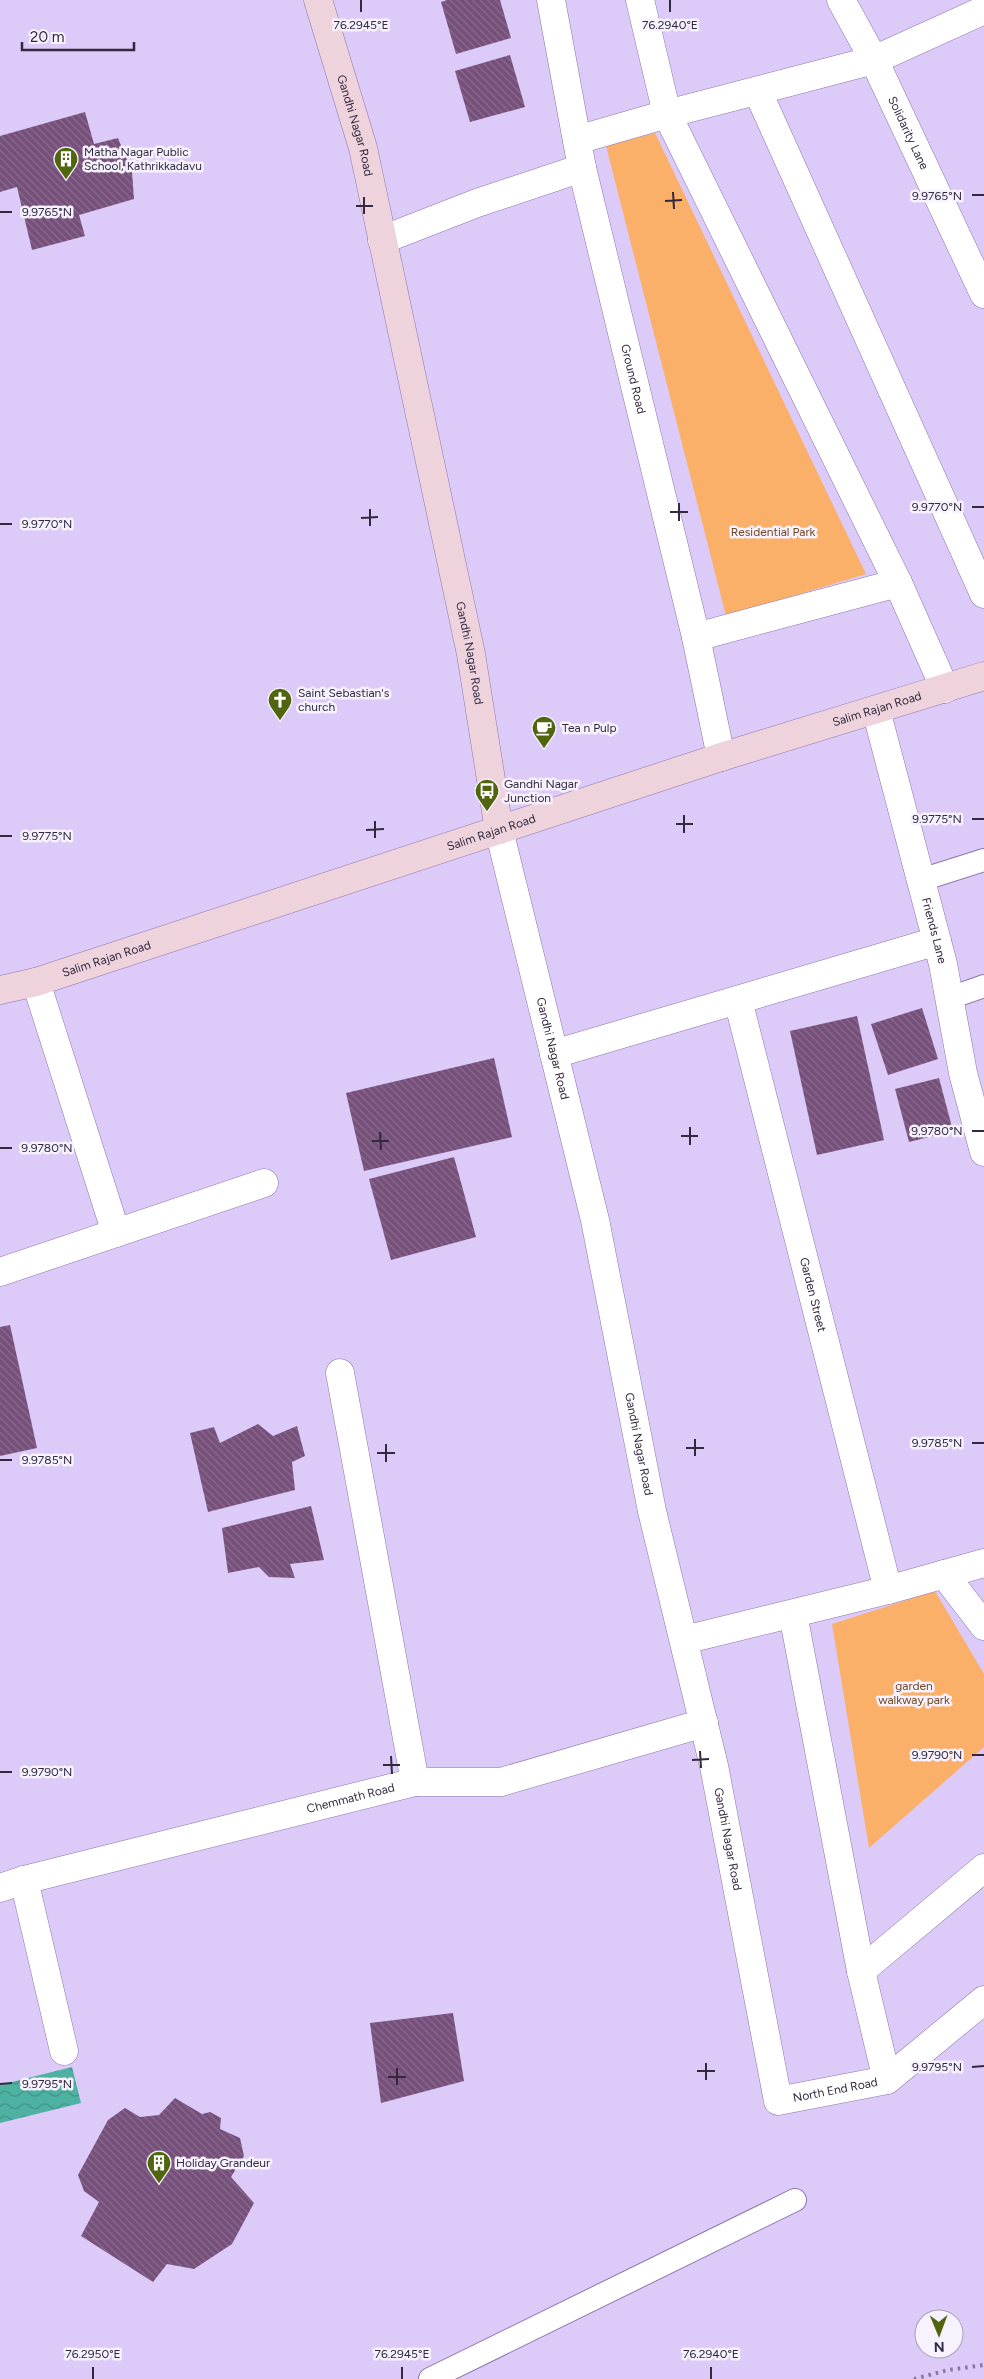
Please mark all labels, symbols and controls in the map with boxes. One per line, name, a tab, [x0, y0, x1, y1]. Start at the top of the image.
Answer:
text: 76.2945°E	[333, 18, 389, 32]
text: 76.2940°E	[642, 18, 698, 32]
scale bar	[22, 20, 135, 52]
text: 20 m	[30, 28, 64, 46]
street label: Gandhi Nagar Road	[334, 73, 376, 178]
street label: Solidarity Lane	[885, 94, 932, 172]
place label: Matha Nagar Public School, Kathrikkadavu	[84, 145, 202, 173]
building icon: Matha Nagar Public School, Kathrikkadavu	[53, 146, 79, 180]
text: 9.9765°N	[912, 189, 962, 203]
text: 9.9765°N	[22, 205, 72, 219]
street label: Ground Road	[618, 343, 649, 415]
text: 9.9770°N	[912, 500, 962, 514]
text: 9.9770°N	[22, 517, 72, 531]
park label: Residential Park	[731, 525, 815, 539]
street label: Gandhi Nagar Road	[453, 600, 486, 706]
place label: Saint Sebastian's church	[298, 686, 390, 714]
church icon: Saint Sebastian's church	[267, 687, 293, 721]
street label: Salim Rajan Road	[831, 689, 923, 729]
cafe icon: Tea n Pulp	[531, 715, 557, 749]
place label: Tea n Pulp	[562, 721, 617, 735]
place label: Gandhi Nagar Junction	[504, 777, 578, 805]
bus stop icon: Gandhi Nagar Junction	[474, 778, 500, 812]
street label: Salim Rajan Road	[445, 811, 537, 854]
text: 9.9775°N	[912, 812, 962, 826]
text: 9.9775°N	[22, 829, 72, 843]
street label: Friends Lane	[919, 896, 950, 965]
street label: Salim Rajan Road	[60, 938, 153, 980]
street label: Gandhi Nagar Road	[533, 996, 572, 1101]
text: 9.9780°N	[911, 1124, 963, 1138]
text: 9.9780°N	[21, 1141, 73, 1155]
street label: Garden Street	[797, 1256, 829, 1334]
street label: Gandhi Nagar Road	[622, 1391, 656, 1497]
text: 9.9785°N	[912, 1436, 962, 1450]
text: 9.9785°N	[22, 1453, 72, 1467]
park label: garden walkway park	[878, 1679, 950, 1707]
text: 9.9790°N	[912, 1748, 962, 1762]
text: 9.9790°N	[22, 1765, 72, 1779]
street label: Chemmath Road	[305, 1780, 396, 1816]
street label: Gandhi Nagar Road	[711, 1786, 745, 1892]
text: 9.9795°N	[912, 2060, 962, 2074]
street label: North End Road	[792, 2075, 879, 2105]
text: 9.9795°N	[22, 2077, 72, 2091]
building icon: Holiday Grandeur	[146, 2150, 172, 2184]
place label: Holiday Grandeur	[176, 2156, 270, 2170]
north arrow	[914, 2309, 964, 2359]
text: N	[934, 2338, 945, 2355]
text: 76.2950°E	[65, 2347, 121, 2361]
text: 76.2945°E	[374, 2347, 430, 2361]
text: 76.2940°E	[683, 2347, 739, 2361]

